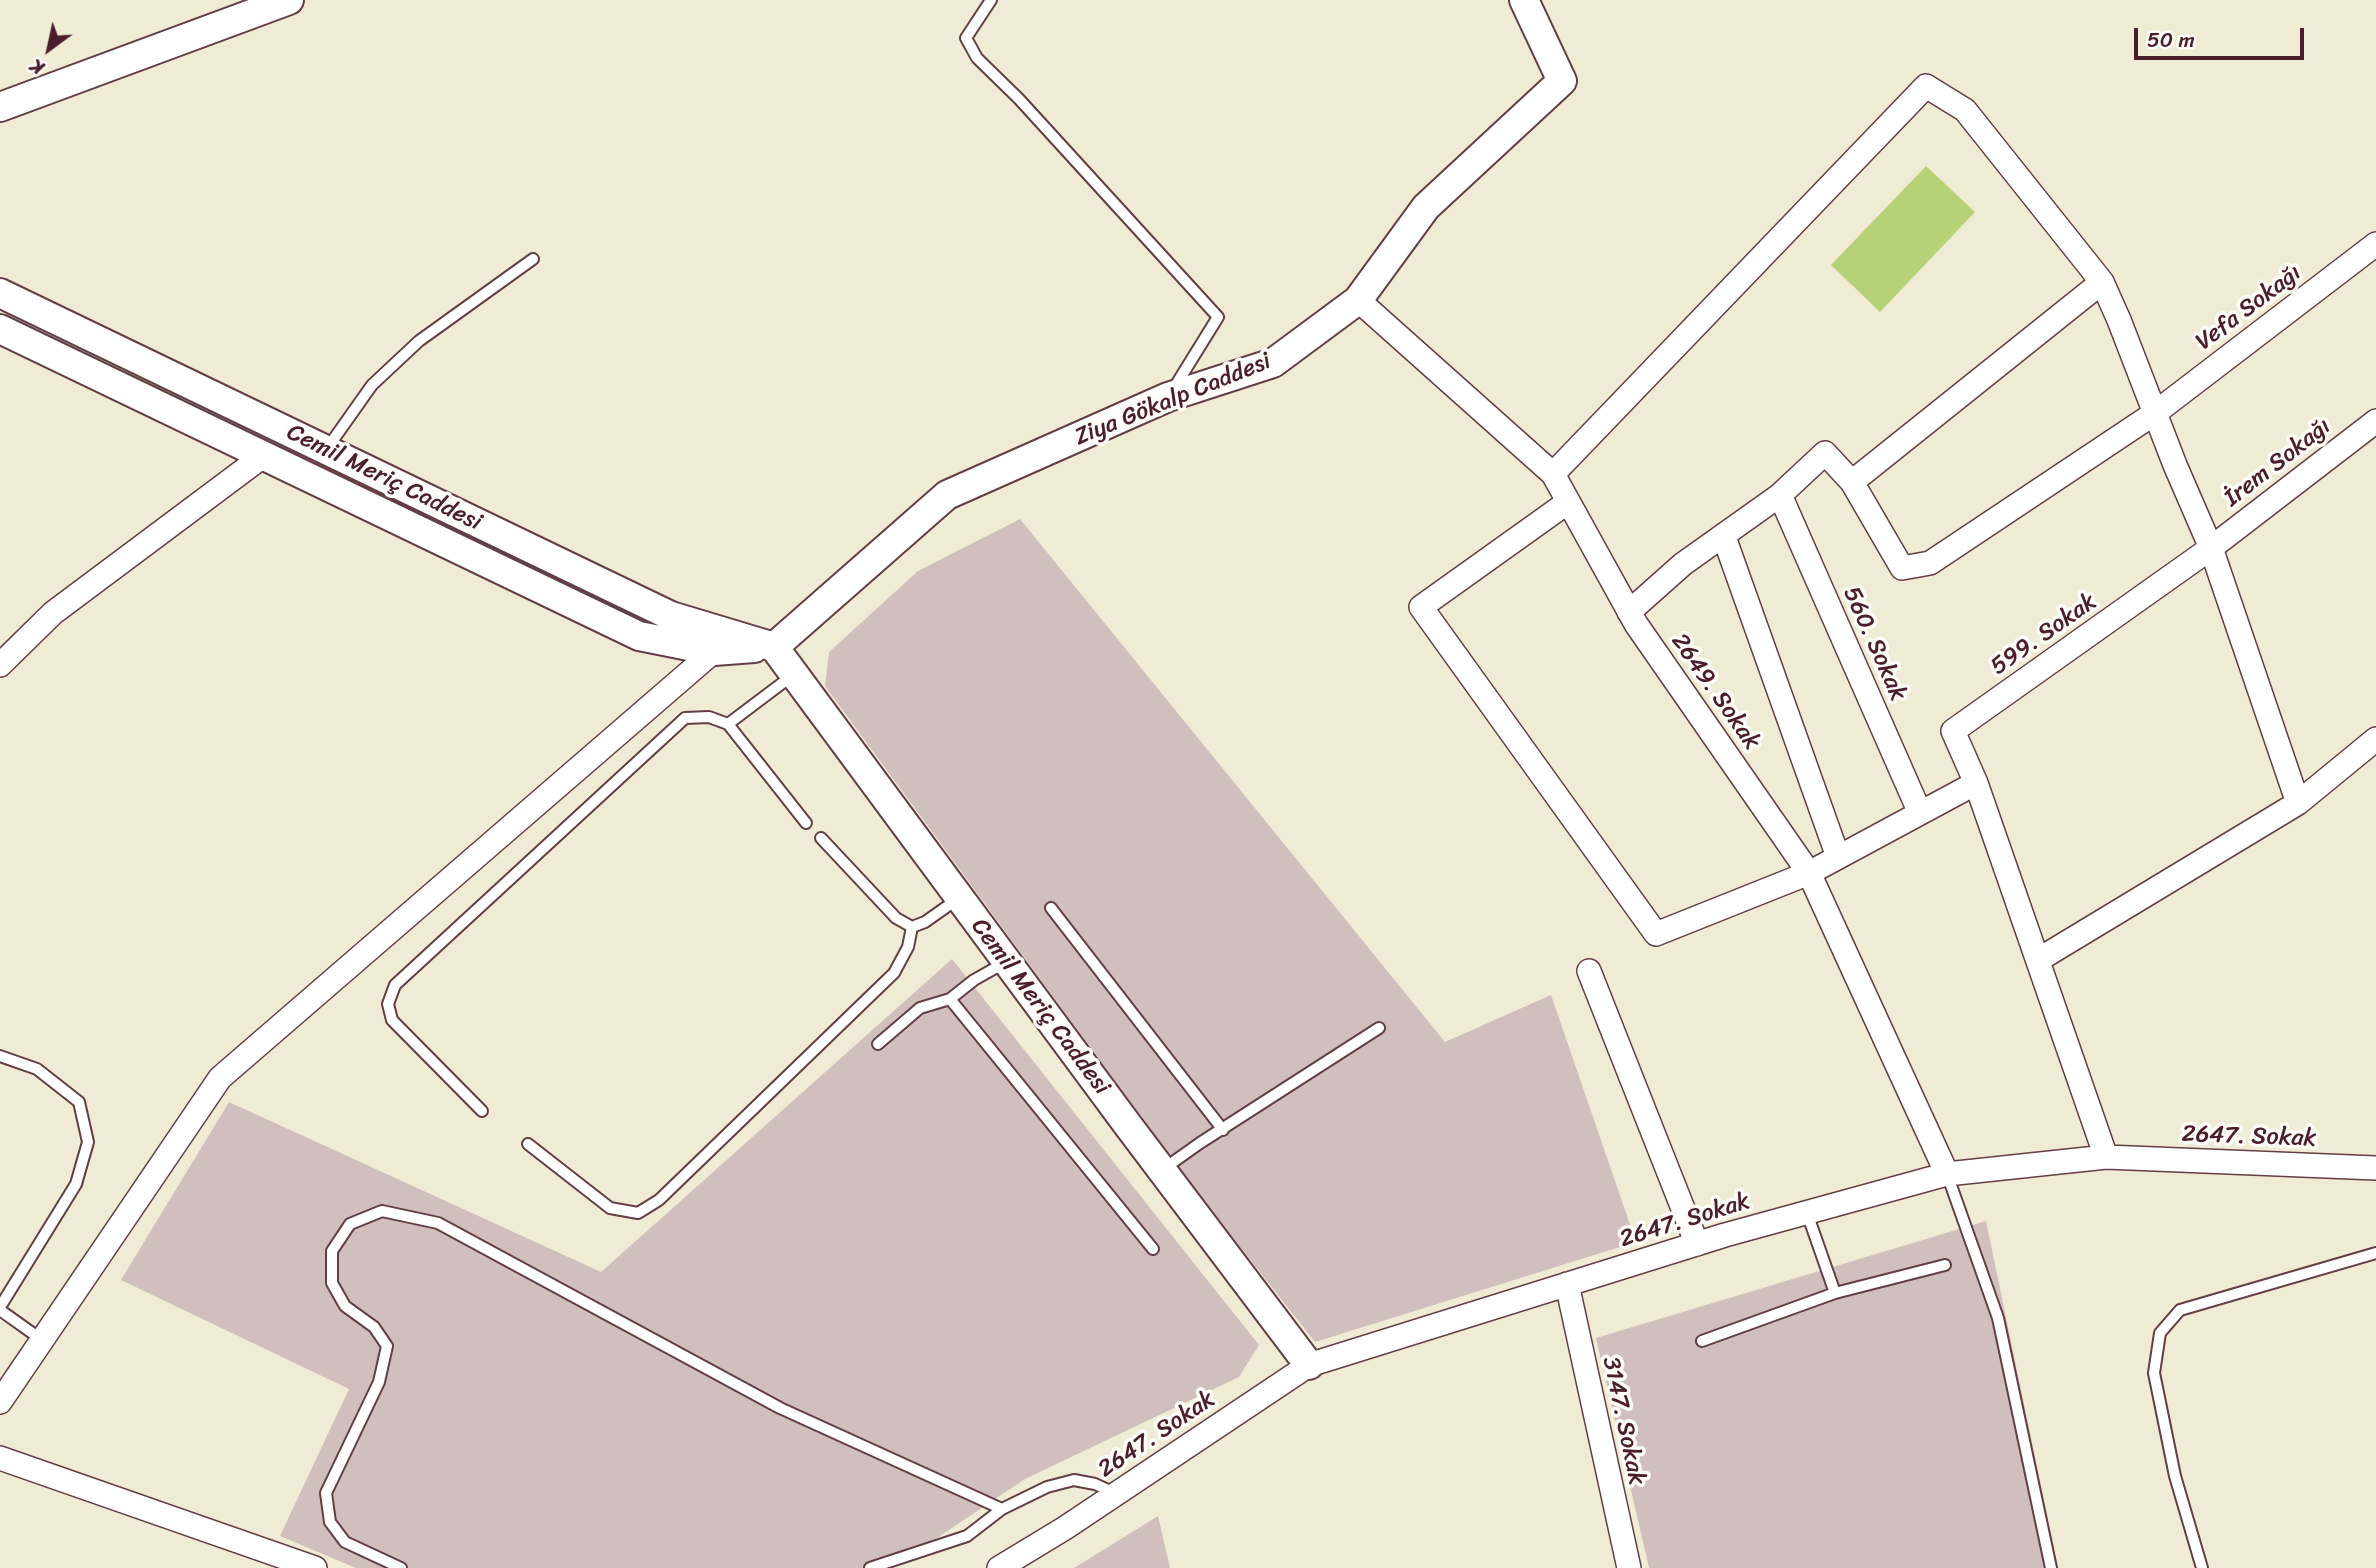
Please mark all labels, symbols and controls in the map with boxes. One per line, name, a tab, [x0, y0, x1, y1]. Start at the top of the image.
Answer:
north arrow	[14, 14, 84, 84]
scale bar	[2138, 14, 2308, 58]
text: 50 m	[2147, 21, 2195, 59]
text: K	[23, 50, 51, 84]
street label: Vefa Sokağı	[2191, 259, 2307, 357]
street label: Ziya Gökalp Caddesi	[1071, 347, 1275, 453]
street label: İrem Sokağı	[2219, 413, 2337, 513]
street label: Cemil Meriç Caddesi	[282, 418, 486, 538]
street label: 560. Sokak	[1836, 583, 1912, 705]
street label: 599. Sokak	[1986, 588, 2102, 682]
street label: 2649. Sokak	[1664, 628, 1766, 756]
street label: Cemil Meriç Caddesi	[964, 913, 1116, 1101]
street label: 2647. Sokak	[2181, 1120, 2317, 1154]
street label: 2647. Sokak	[1616, 1188, 1754, 1254]
street label: 3147. Sokak	[1595, 1354, 1651, 1488]
street label: 2647. Sokak	[1093, 1385, 1221, 1485]

